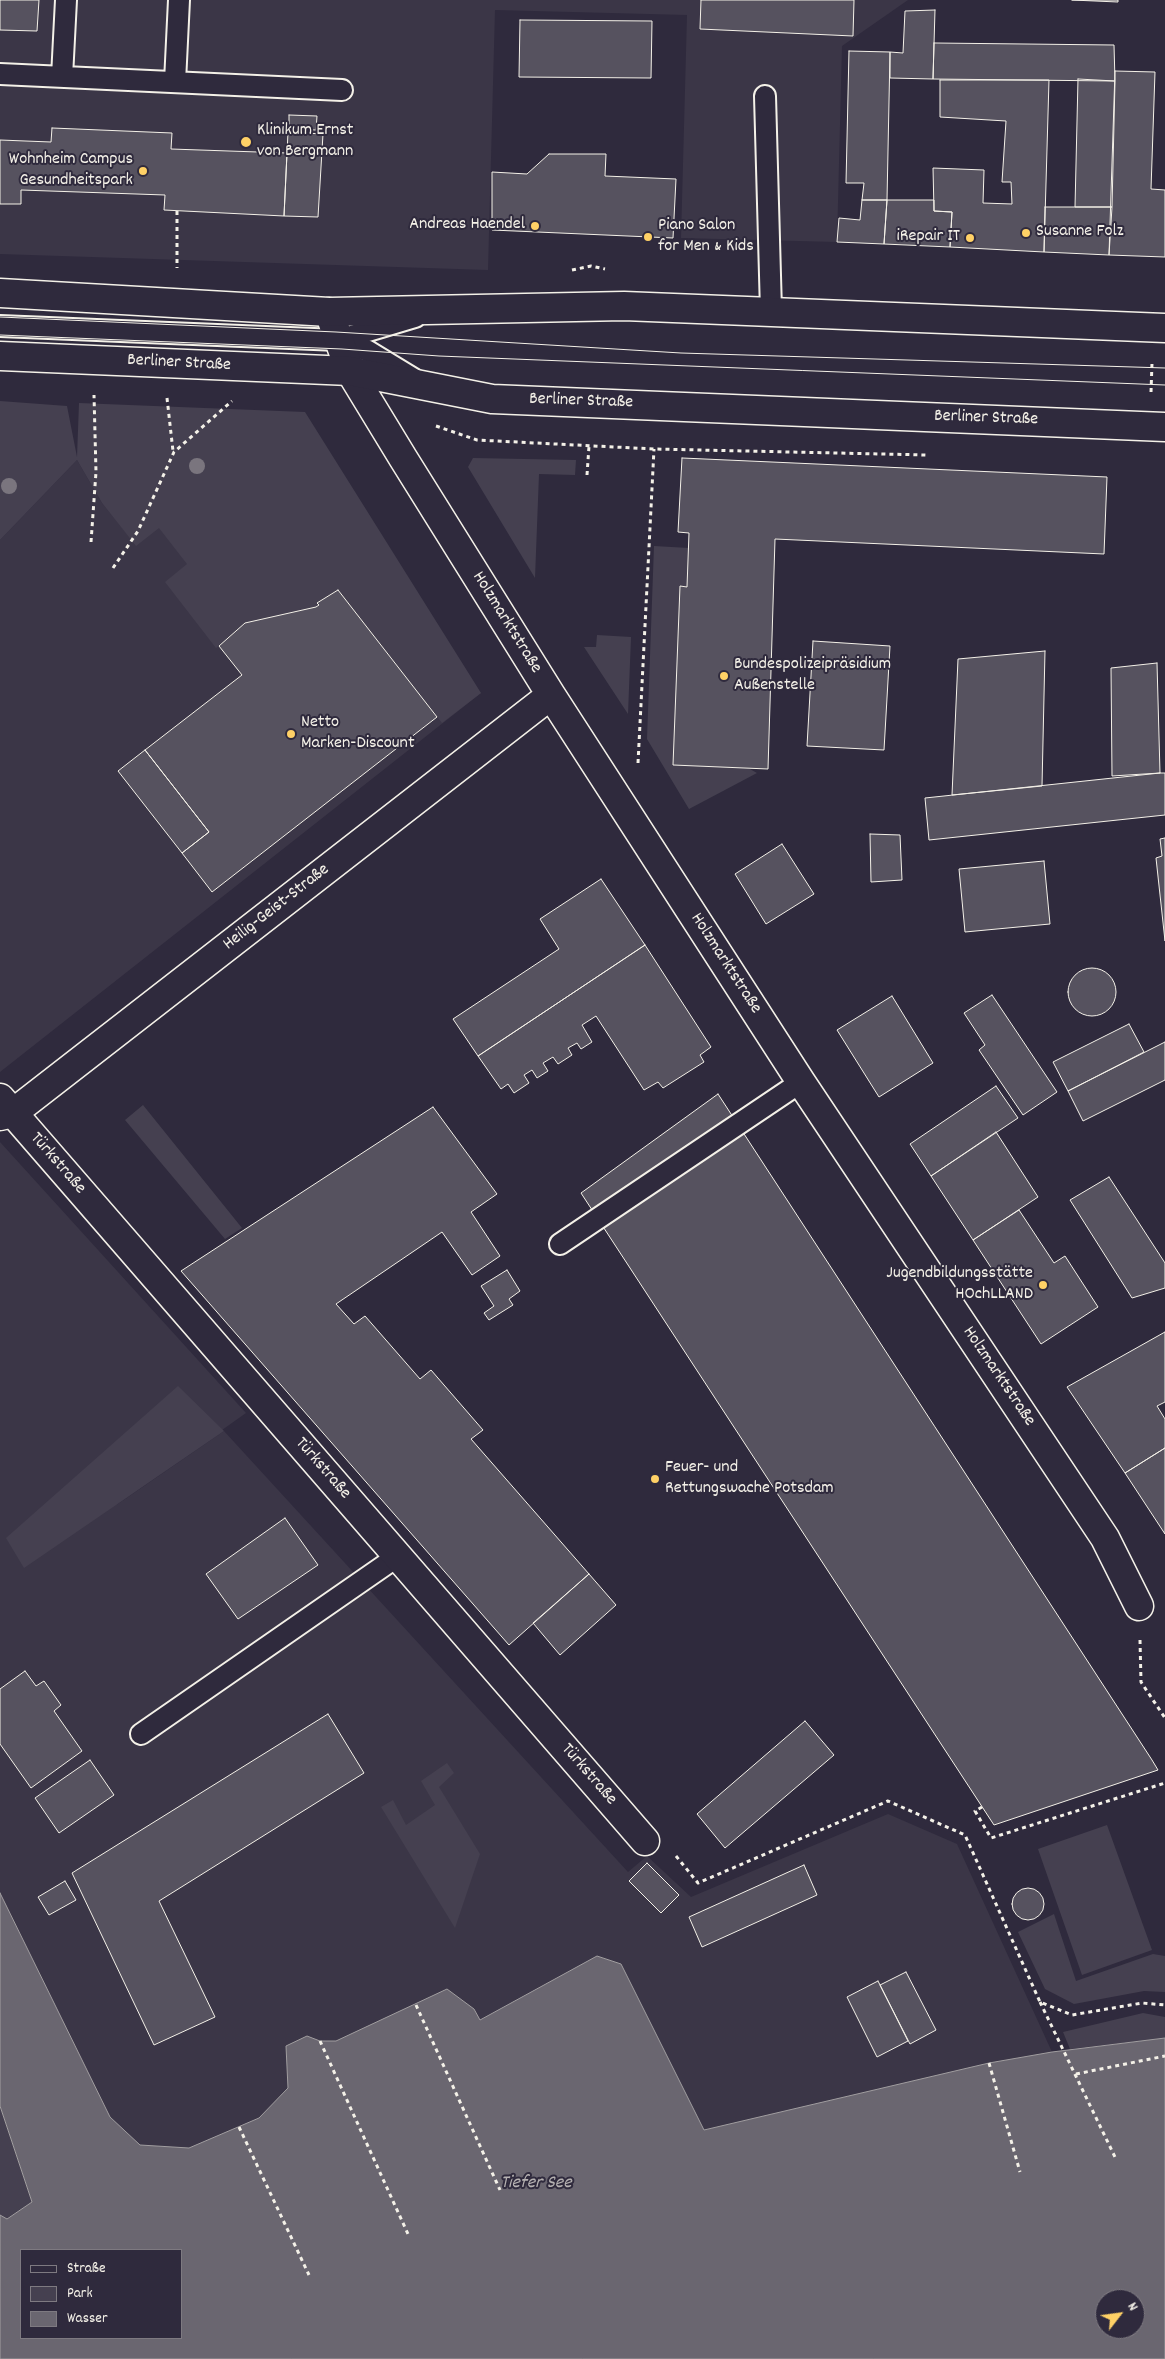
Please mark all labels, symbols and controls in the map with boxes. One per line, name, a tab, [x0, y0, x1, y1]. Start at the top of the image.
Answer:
place label: Klinikum Ernst von Bergmann	[257, 121, 354, 163]
marker: Klinikum Ernst von Bergmann	[239, 135, 253, 149]
place label: Wohnheim Campus Gesundheitspark	[9, 150, 133, 192]
marker: Wohnheim Campus Gesundheitspark	[137, 165, 149, 177]
place label: Andreas Haendel	[409, 215, 525, 237]
place label: Piano Salon for Men & Kids	[658, 216, 754, 258]
marker: Andreas Haendel	[529, 220, 541, 232]
place label: Susanne Folz	[1036, 222, 1124, 244]
place label: iRepair IT	[896, 227, 960, 249]
marker: Susanne Folz	[1020, 227, 1032, 239]
marker: Piano Salon for Men & Kids	[642, 231, 654, 243]
marker: iRepair IT	[964, 232, 976, 244]
street label: Berliner Straße	[127, 350, 231, 378]
street label: Berliner Straße	[529, 389, 633, 415]
street label: Berliner Straße	[934, 406, 1038, 432]
street label: Holzmarktstraße	[466, 568, 546, 678]
place label: Bundespolizeipräsidium Außenstelle	[734, 655, 891, 698]
marker: Bundespolizeipräsidium Außenstelle	[718, 670, 730, 682]
place label: Netto Marken-Discount	[301, 713, 415, 756]
marker: Netto Marken-Discount	[285, 728, 297, 740]
street label: Heilig-Geist-Straße	[220, 860, 334, 956]
street label: Holzmarktstraße	[684, 910, 766, 1018]
street label: Türkstraße	[24, 1129, 90, 1199]
place label: Jugendbildungsstätte HOchLLAND	[886, 1264, 1033, 1306]
marker: Jugendbildungsstätte HOchLLAND	[1037, 1279, 1049, 1291]
street label: Holzmarktstraße	[957, 1323, 1039, 1431]
street label: Türkstraße	[289, 1434, 355, 1504]
place label: Feuer- und Rettungswache Potsdam	[665, 1458, 834, 1500]
marker: Feuer- und Rettungswache Potsdam	[649, 1473, 661, 1485]
street label: Türkstraße	[555, 1740, 621, 1810]
water label: Tiefer See	[501, 2173, 571, 2195]
legend	[20, 2249, 182, 2339]
text: Straße	[67, 2258, 105, 2280]
text: Park	[67, 2283, 93, 2305]
north arrow	[1095, 2289, 1145, 2339]
text: N	[1122, 2299, 1143, 2315]
text: Wasser	[67, 2308, 107, 2330]

